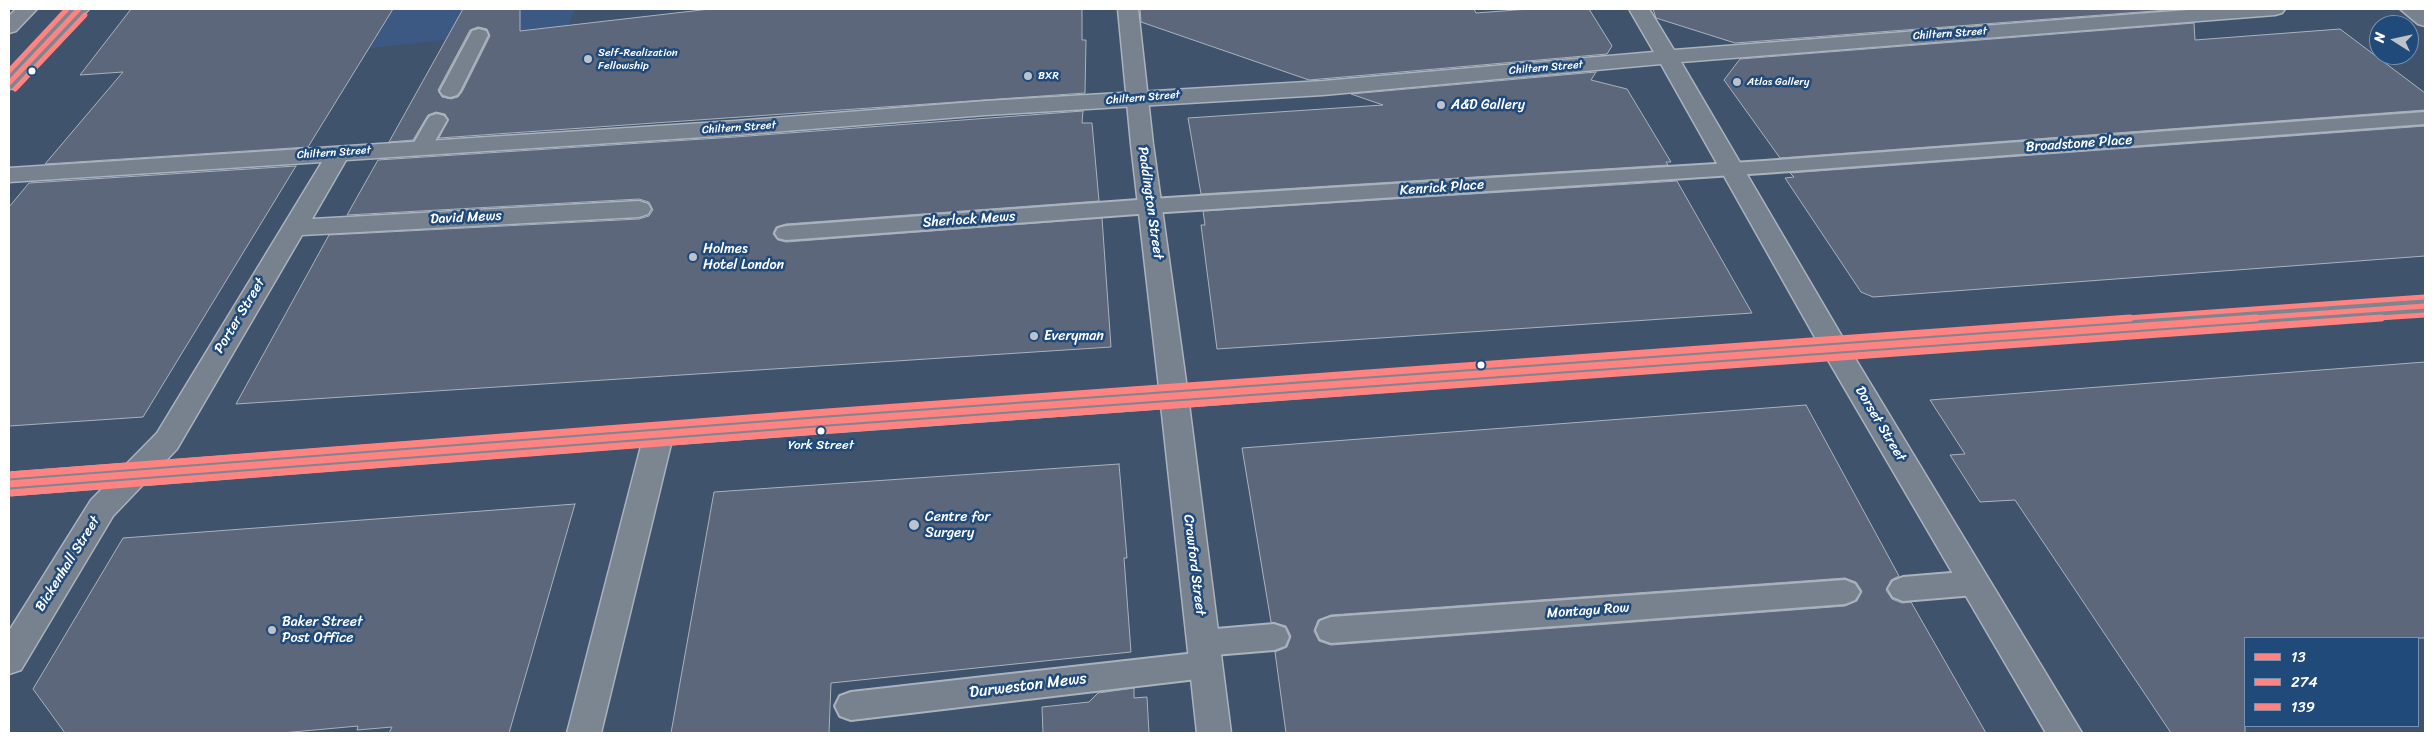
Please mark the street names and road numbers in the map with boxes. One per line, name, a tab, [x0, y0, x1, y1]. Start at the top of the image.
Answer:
street label: Chiltern Street	[1913, 25, 1987, 43]
street label: Chiltern Street	[1508, 58, 1584, 78]
street label: Chiltern Street	[1105, 88, 1181, 108]
street label: Chiltern Street	[702, 119, 776, 137]
street label: Broadstone Place	[2025, 132, 2133, 156]
street label: Chiltern Street	[297, 144, 371, 162]
street label: Paddington Street	[1134, 145, 1166, 261]
street label: Kenrick Place	[1399, 177, 1485, 199]
street label: David Mews	[430, 208, 502, 228]
street label: Sherlock Mews	[922, 208, 1016, 232]
street label: Porter Street	[211, 275, 269, 357]
street label: Dorset Street	[1851, 383, 1909, 465]
street label: Crawford Street	[1179, 513, 1209, 617]
street label: Bickenhall Street	[32, 514, 104, 614]
street label: Montagu Row	[1546, 600, 1630, 622]
street label: Durweston Mews	[968, 669, 1088, 703]

